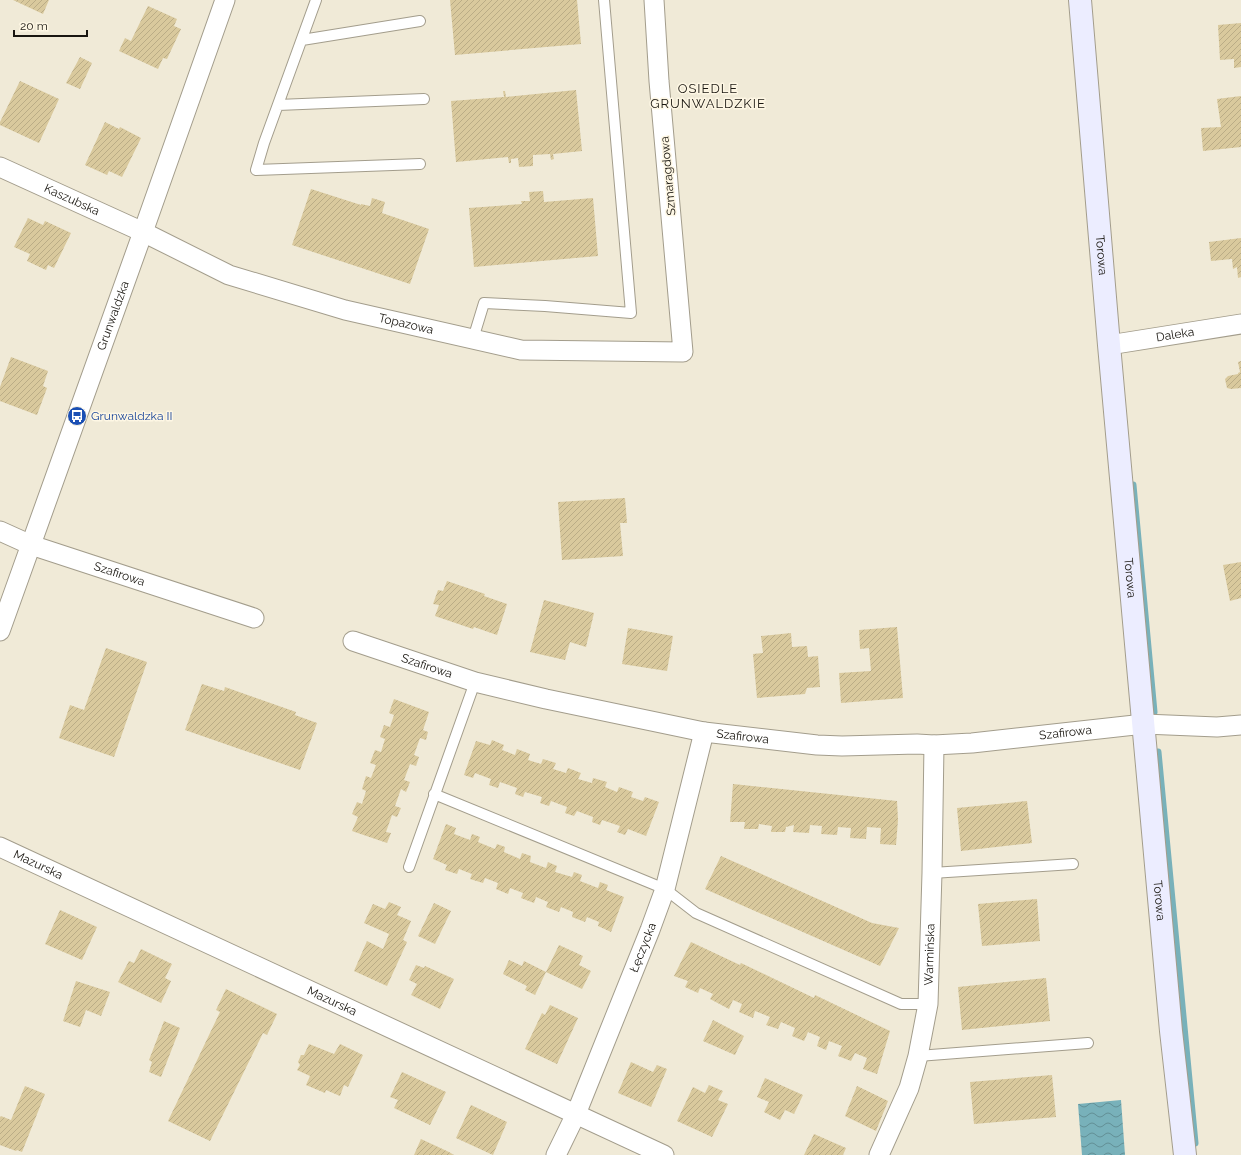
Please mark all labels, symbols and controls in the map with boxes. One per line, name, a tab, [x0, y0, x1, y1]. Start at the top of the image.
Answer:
scale bar	[14, 12, 87, 38]
text: 20 m	[20, 19, 48, 33]
district label: OSIEDLE GRUNWALDZKIE	[650, 81, 766, 111]
street label: Szmaragdowa	[658, 136, 678, 216]
street label: Kaszubska	[42, 181, 102, 218]
street label: Torowa	[1093, 234, 1110, 276]
street label: Grunwaldzka	[94, 279, 132, 352]
street label: Topazowa	[377, 311, 435, 337]
street label: Daleka	[1155, 325, 1195, 344]
bus stop icon: Grunwaldzka II	[66, 405, 88, 427]
place label: Grunwaldzka II	[91, 409, 172, 423]
street label: Torowa	[1121, 557, 1139, 598]
street label: Szafirowa	[92, 559, 147, 589]
street label: Szafirowa	[400, 651, 454, 681]
street label: Szafirowa	[1038, 723, 1092, 743]
street label: Szafirowa	[716, 726, 770, 746]
street label: Mazurska	[11, 847, 65, 882]
street label: Torowa	[1150, 880, 1168, 921]
street label: Łęczycka	[627, 921, 659, 974]
street label: Warmińska	[922, 923, 937, 986]
street label: Mazurska	[305, 984, 359, 1019]

